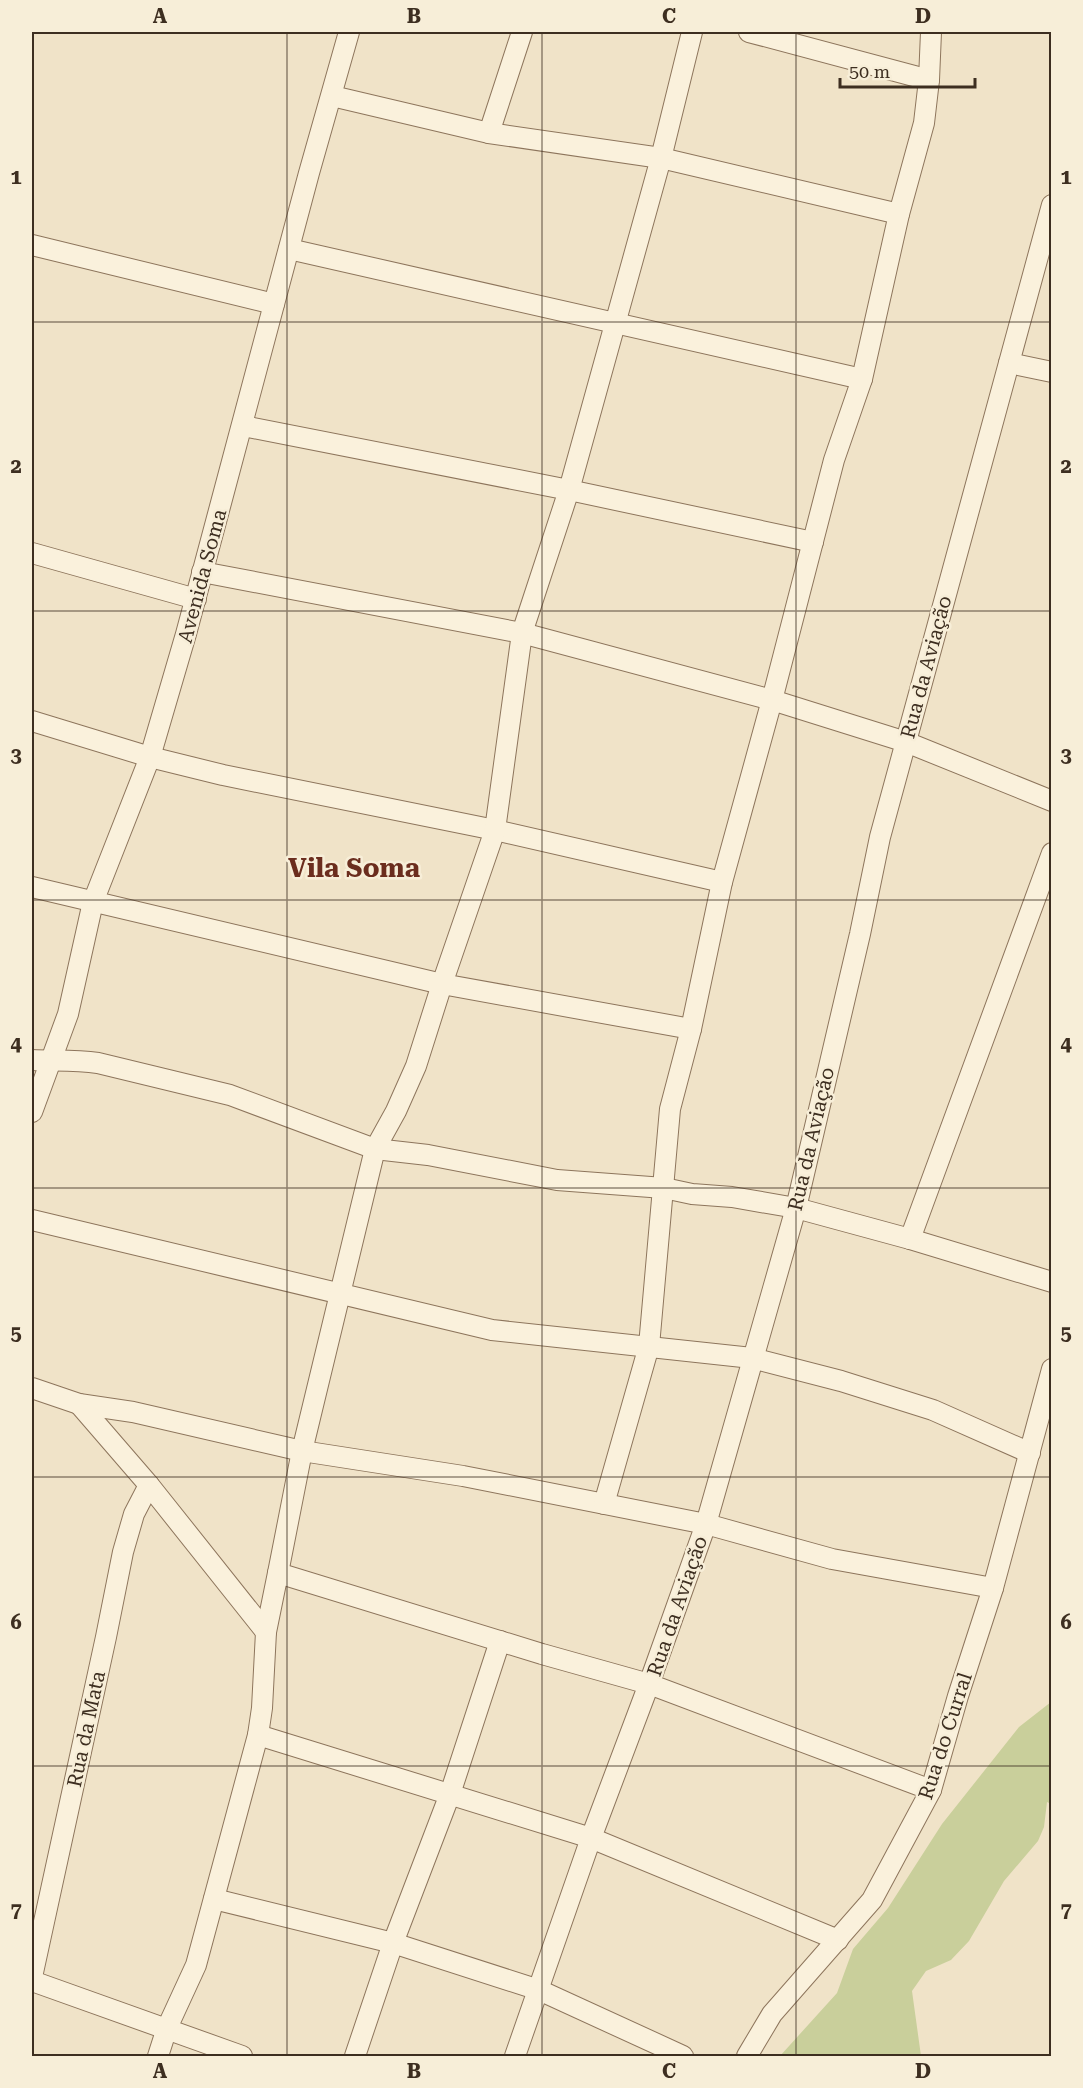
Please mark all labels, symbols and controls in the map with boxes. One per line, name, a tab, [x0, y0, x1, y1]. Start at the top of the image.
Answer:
text: A	[153, 4, 168, 28]
text: B	[407, 4, 421, 28]
text: C	[662, 4, 676, 28]
text: D	[915, 4, 931, 28]
scale bar	[840, 51, 975, 89]
text: 50 m	[849, 61, 890, 82]
text: 1	[10, 165, 22, 189]
text: 1	[1060, 165, 1072, 189]
text: 2	[10, 454, 22, 478]
text: 2	[1060, 454, 1072, 478]
street label: Avenida Soma	[173, 506, 231, 646]
street label: Rua da Aviação	[895, 593, 957, 741]
text: 3	[10, 743, 22, 767]
text: 3	[1060, 743, 1072, 767]
district label: Vila Soma	[288, 853, 420, 883]
text: 4	[10, 1032, 22, 1056]
text: 4	[1060, 1032, 1072, 1056]
street label: Rua da Aviação	[783, 1065, 839, 1213]
text: 5	[10, 1321, 22, 1345]
text: 5	[1060, 1321, 1072, 1345]
street label: Rua da Aviação	[642, 1533, 712, 1679]
text: 6	[10, 1610, 22, 1634]
text: 6	[1060, 1610, 1072, 1634]
street label: Rua da Mata	[62, 1668, 110, 1789]
street label: Rua do Curral	[913, 1669, 977, 1803]
text: 7	[10, 1898, 22, 1922]
text: 7	[1060, 1898, 1072, 1922]
text: A	[153, 2059, 168, 2083]
text: B	[407, 2059, 421, 2083]
text: C	[662, 2059, 676, 2083]
text: D	[915, 2059, 931, 2083]

